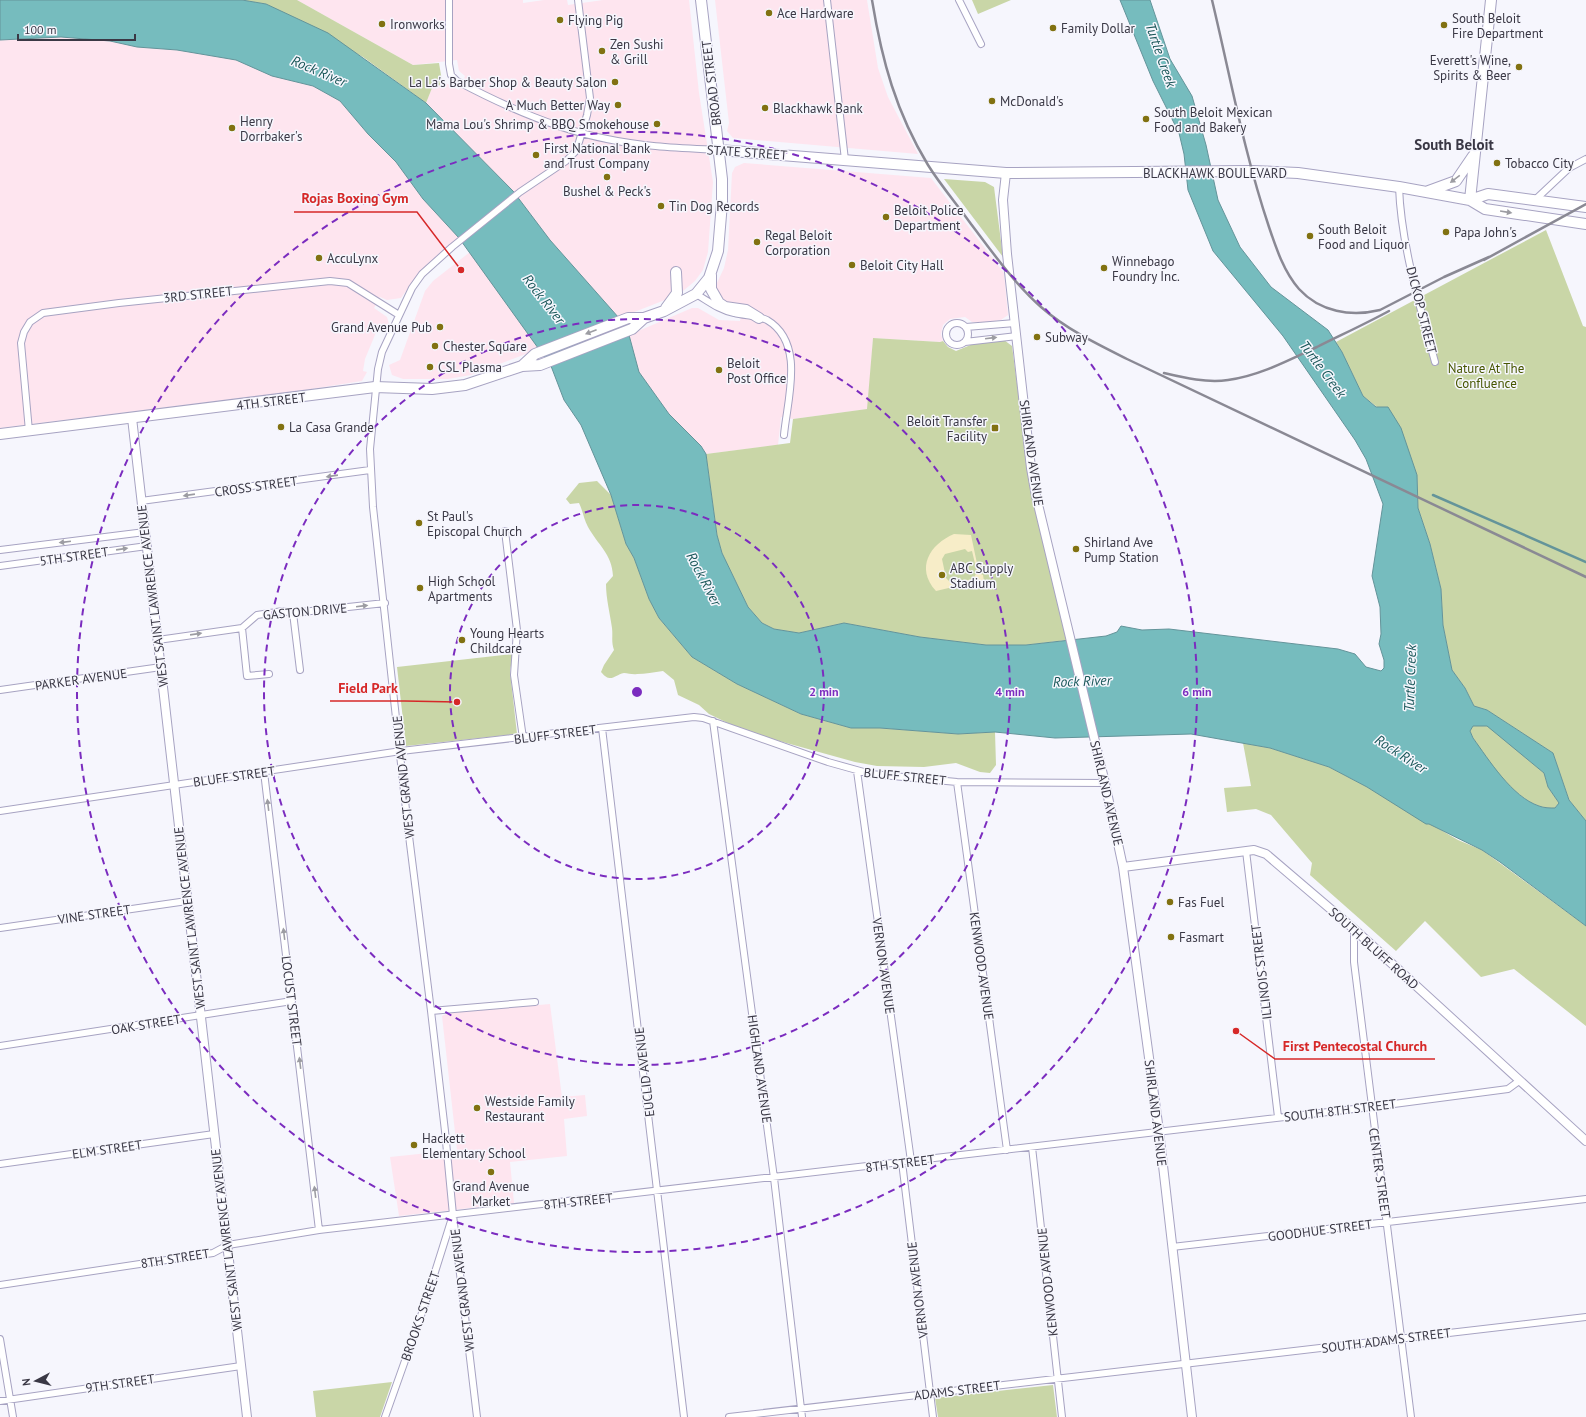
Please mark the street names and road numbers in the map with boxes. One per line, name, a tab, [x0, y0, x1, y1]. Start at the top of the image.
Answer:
street label: BROAD STREET	[698, 39, 725, 127]
street label: STATE STREET	[706, 141, 788, 164]
street label: BLACKHAWK BOULEVARD	[1143, 165, 1287, 182]
street label: DICKOP STREET	[1402, 265, 1441, 355]
street label: 3RD STREET	[162, 282, 234, 307]
street label: 4TH STREET	[236, 389, 307, 414]
street label: SHIRLAND AVENUE	[1016, 399, 1047, 507]
street label: CROSS STREET	[213, 472, 299, 501]
street label: WEST SAINT LAWRENCE AVENUE	[133, 504, 172, 688]
street label: 5TH STREET	[38, 543, 110, 570]
street label: GASTON DRIVE	[262, 599, 348, 624]
street label: PARKER AVENUE	[34, 665, 128, 694]
street label: WEST GRAND AVENUE	[389, 715, 418, 839]
street label: BLUFF STREET	[513, 721, 597, 748]
street label: SHIRLAND AVENUE	[1086, 739, 1127, 847]
street label: BLUFF STREET	[192, 762, 276, 791]
street label: BLUFF STREET	[863, 764, 947, 789]
street label: WEST SAINT LAWRENCE AVENUE	[170, 826, 209, 1010]
street label: VINE STREET	[56, 901, 132, 928]
street label: SOUTH BLUFF ROAD	[1325, 904, 1422, 993]
street label: KENWOOD AVENUE	[965, 911, 998, 1021]
street label: VERNON AVENUE	[868, 916, 899, 1015]
street label: ILLINOIS STREET	[1247, 923, 1276, 1021]
street label: LOCUST STREET	[278, 955, 305, 1047]
street label: OAK STREET	[110, 1011, 182, 1038]
street label: HIGHLAND AVENUE	[743, 1014, 776, 1124]
street label: EUCLID AVENUE	[631, 1026, 658, 1118]
street label: SHIRLAND AVENUE	[1141, 1059, 1170, 1167]
street label: SOUTH 8TH STREET	[1283, 1095, 1397, 1126]
street label: CENTER STREET	[1365, 1127, 1394, 1220]
street label: ELM STREET	[71, 1136, 143, 1163]
street label: WEST SAINT LAWRENCE AVENUE	[207, 1148, 246, 1332]
street label: 8TH STREET	[865, 1151, 936, 1176]
street label: 8TH STREET	[543, 1189, 614, 1214]
street label: GOODHUE STREET	[1267, 1216, 1373, 1245]
street label: KENWOOD AVENUE	[1033, 1227, 1062, 1337]
street label: WEST GRAND AVENUE	[447, 1228, 478, 1352]
street label: VERNON AVENUE	[903, 1241, 932, 1340]
street label: 8TH STREET	[139, 1245, 211, 1272]
street label: BROOKS STREET	[397, 1269, 444, 1363]
street label: SOUTH ADAMS STREET	[1320, 1324, 1452, 1357]
street label: 9TH STREET	[84, 1370, 156, 1397]
street label: ADAMS STREET	[913, 1377, 1001, 1404]

